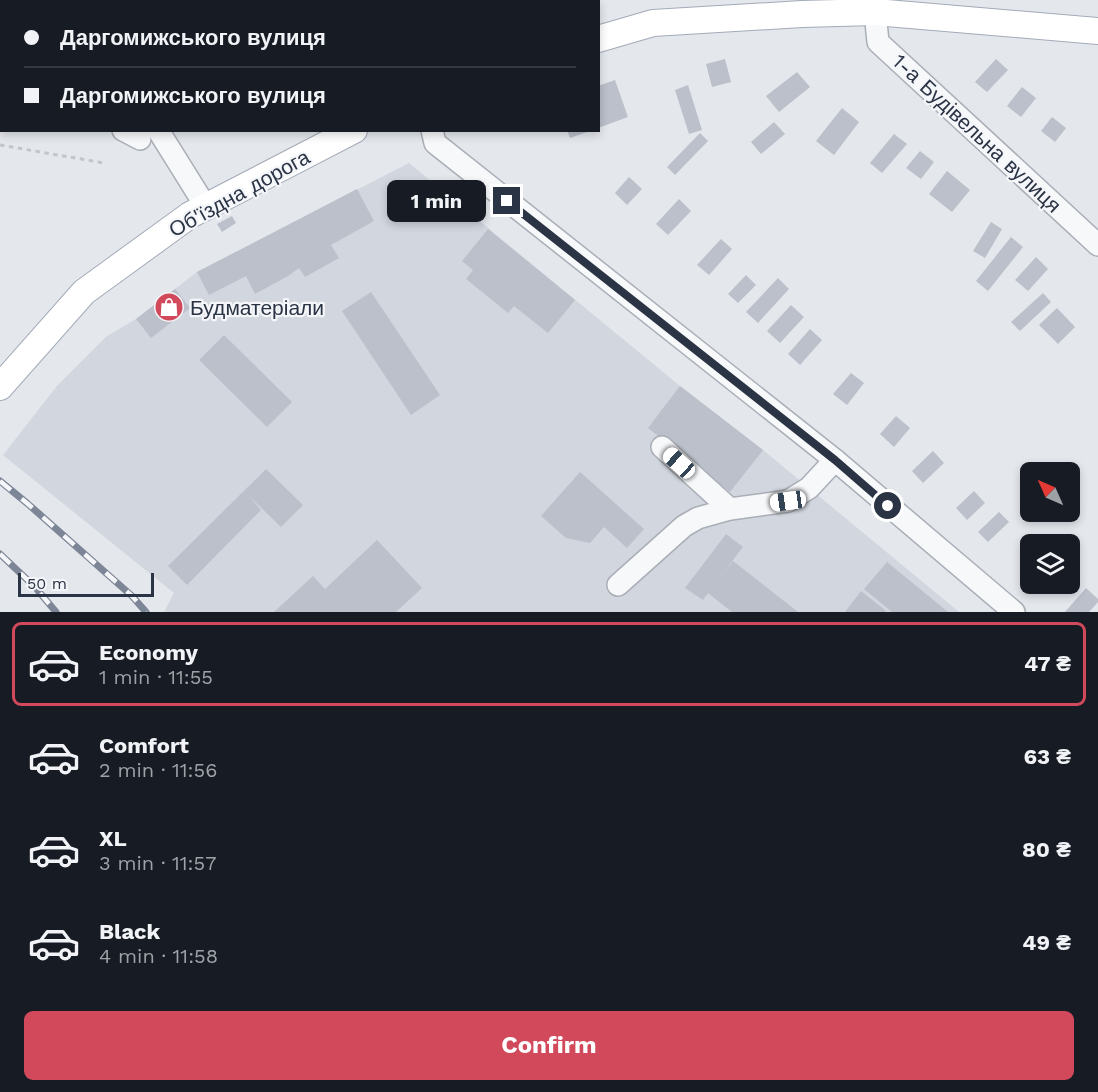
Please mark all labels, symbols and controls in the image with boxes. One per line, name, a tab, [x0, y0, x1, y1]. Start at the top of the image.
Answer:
text: Даргомижського вулиця	[60, 25, 326, 50]
street label: 1-а Будівельна вулиця	[888, 48, 1066, 218]
text: Даргомижського вулиця	[60, 83, 326, 108]
street label: Об'їздна дорога	[164, 144, 314, 242]
callout: 1 min	[387, 180, 486, 222]
route end	[493, 187, 520, 214]
text: 1 min	[411, 189, 462, 213]
shop icon: Будматеріали	[153, 291, 185, 323]
place label: Будматеріали	[190, 295, 324, 320]
car	[660, 444, 698, 482]
north arrow	[1020, 462, 1080, 522]
map controls	[1020, 462, 1080, 594]
car	[769, 490, 807, 512]
route start	[874, 492, 901, 519]
button: layers	[1020, 534, 1080, 594]
scale bar	[18, 570, 154, 598]
text: 50 m	[27, 574, 67, 593]
icon: car	[27, 637, 81, 691]
text: Economy	[99, 640, 198, 665]
text: 47 ₴	[1024, 651, 1071, 676]
text: 1 min · 11:55	[99, 665, 213, 689]
icon: car	[27, 730, 81, 784]
text: Comfort	[99, 733, 189, 758]
text: 63 ₴	[1023, 744, 1071, 769]
text: 2 min · 11:56	[99, 758, 217, 782]
icon: car	[27, 823, 81, 877]
text: XL	[99, 826, 127, 851]
text: 80 ₴	[1022, 837, 1071, 862]
text: 3 min · 11:57	[99, 851, 216, 875]
icon: car	[27, 916, 81, 970]
text: Black	[99, 919, 160, 944]
text: 49 ₴	[1022, 930, 1071, 955]
text: 4 min · 11:58	[99, 944, 218, 968]
button: Confirm	[24, 1011, 1074, 1080]

